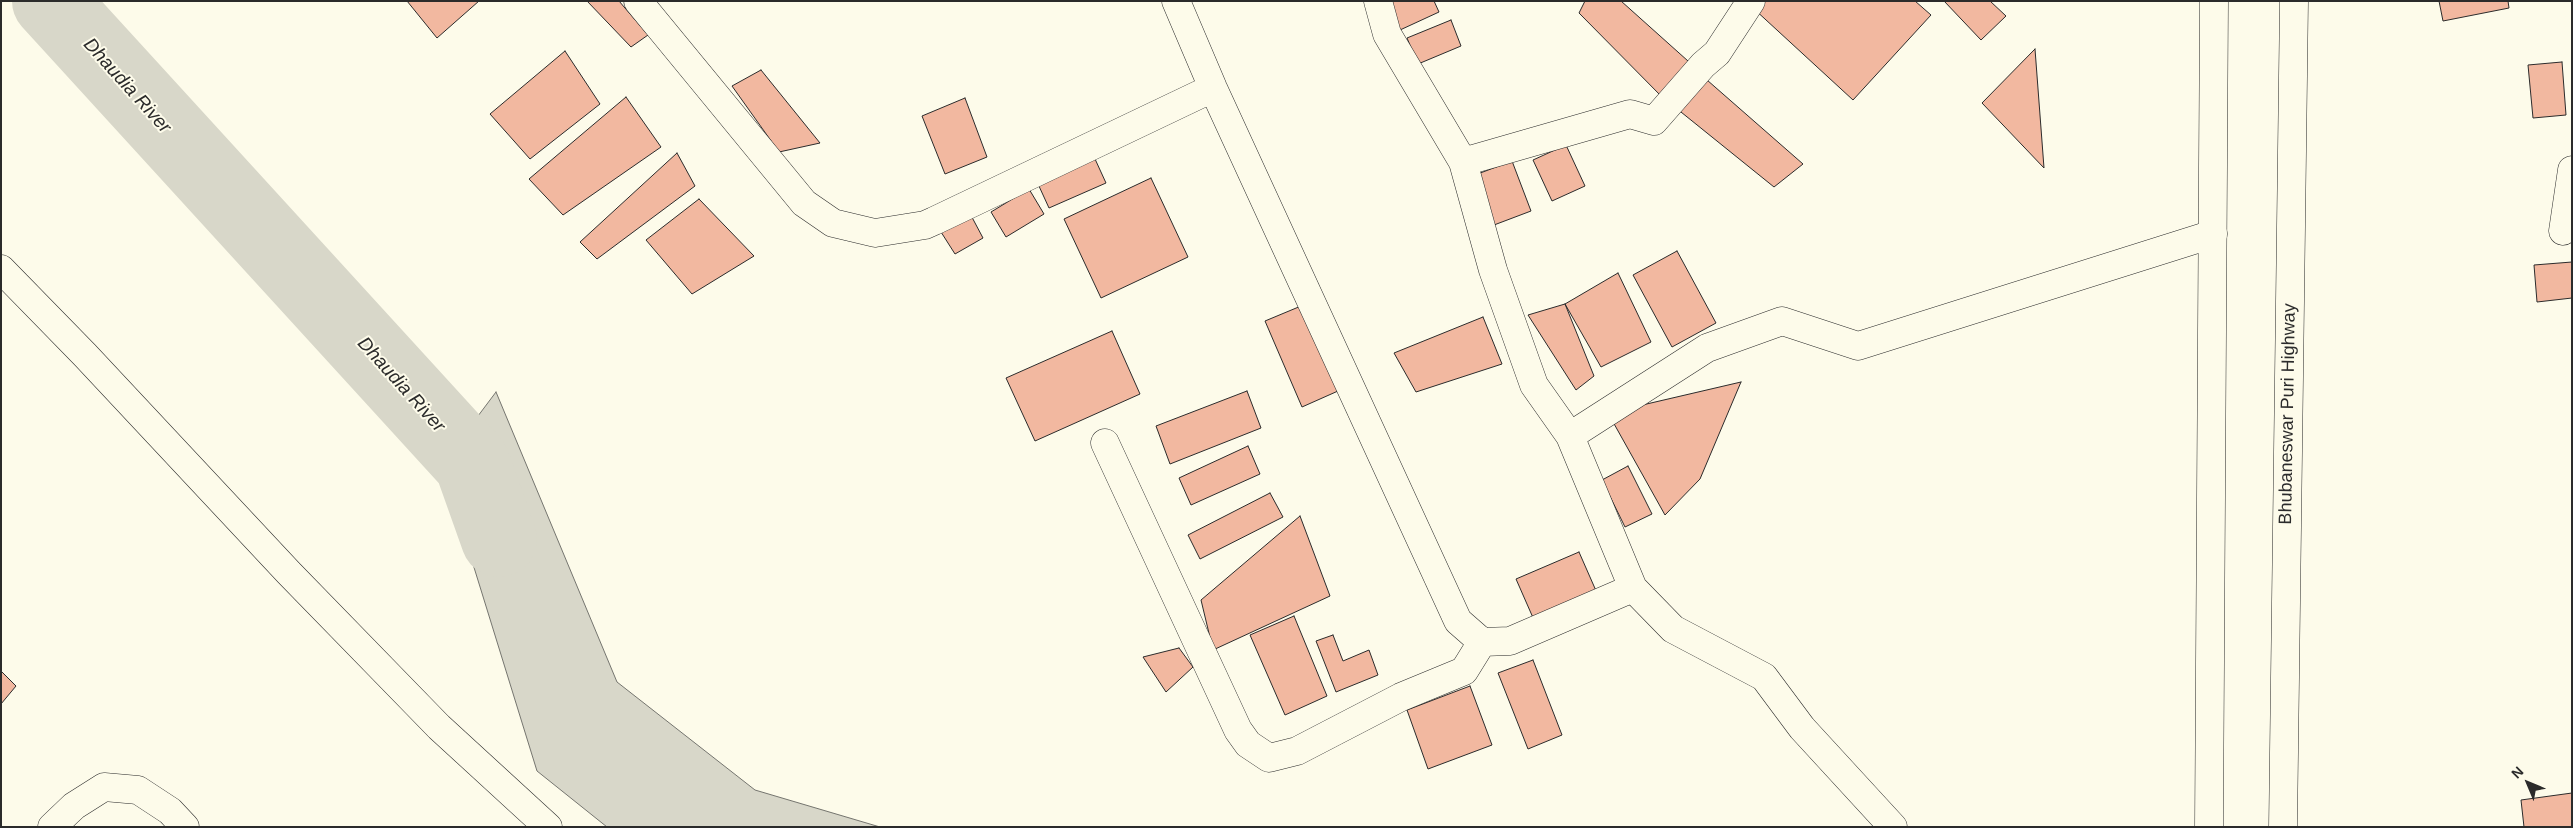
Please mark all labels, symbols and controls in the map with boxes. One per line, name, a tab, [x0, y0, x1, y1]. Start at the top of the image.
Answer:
water label: Dhaudia River	[78, 34, 176, 138]
street label: Bhubaneswar Puri Highway	[2275, 303, 2301, 525]
water label: Dhaudia River	[352, 333, 450, 437]
north arrow	[2503, 758, 2553, 808]
text: N	[2508, 763, 2527, 782]

